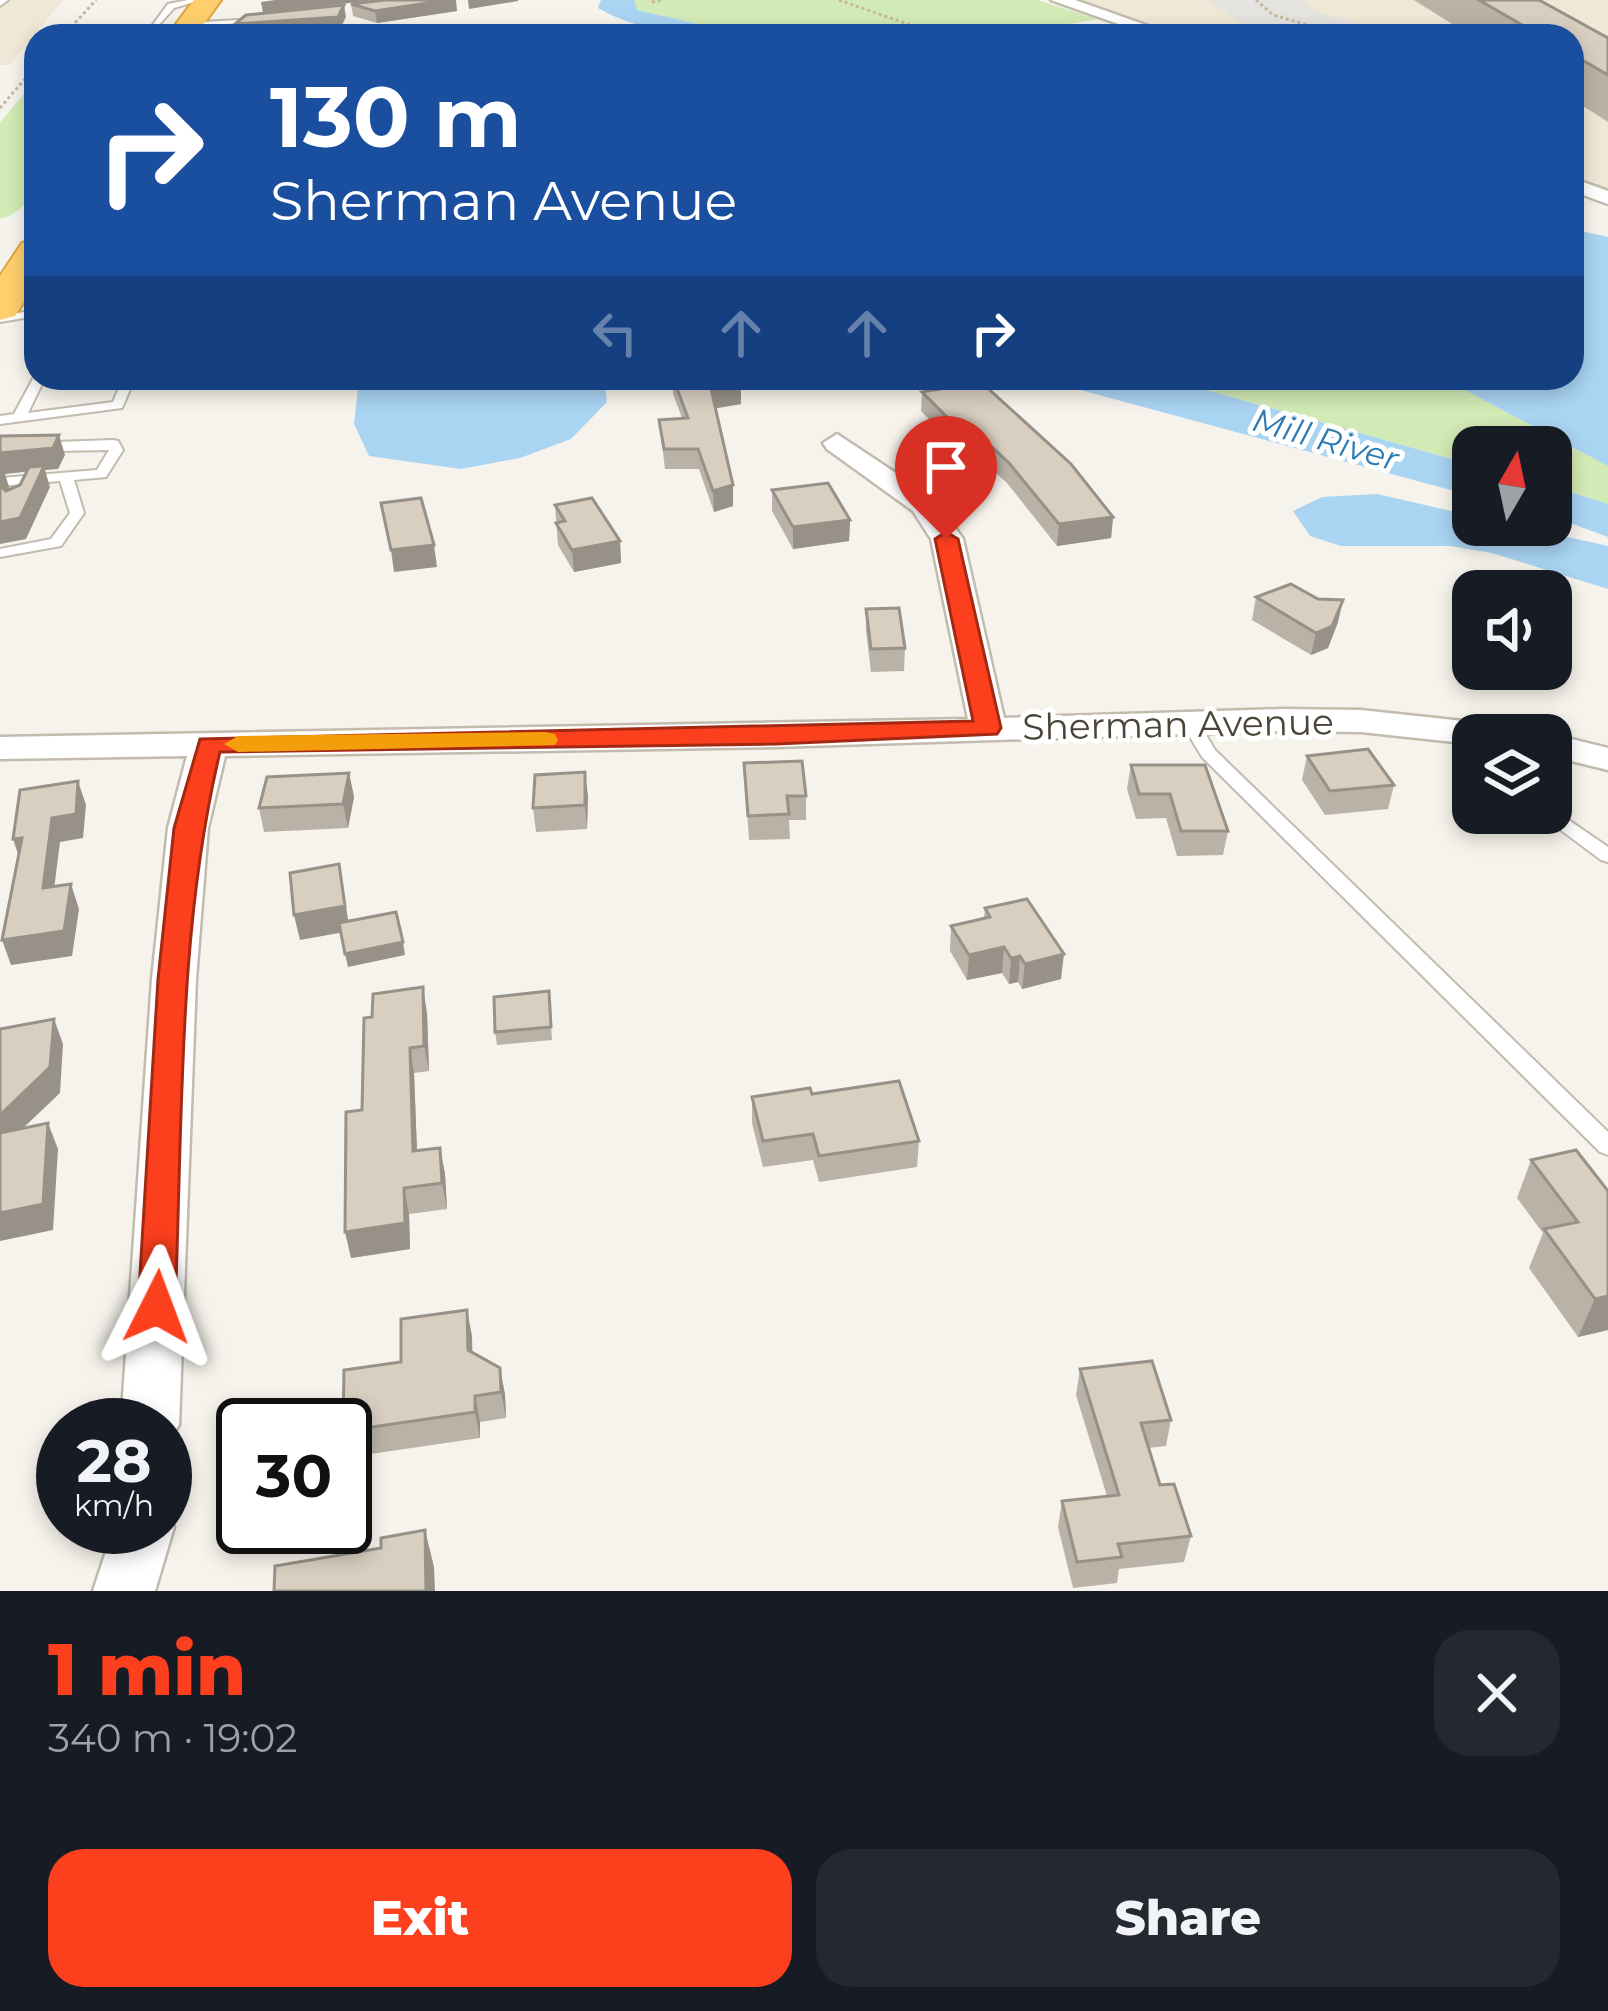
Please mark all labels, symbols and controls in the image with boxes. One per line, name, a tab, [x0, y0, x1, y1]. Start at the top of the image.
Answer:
text: 130 m	[270, 66, 522, 168]
icon: right	[72, 72, 228, 228]
text: Sherman Avenue	[270, 168, 737, 234]
icon: left	[582, 300, 648, 366]
icon: ahead	[708, 300, 774, 366]
icon: ahead	[834, 300, 900, 366]
icon: right	[960, 300, 1026, 366]
water label: Mill River	[1248, 399, 1404, 479]
pin	[895, 416, 997, 539]
north arrow	[1452, 426, 1572, 546]
map controls	[1452, 426, 1572, 834]
icon: arrive	[913, 434, 979, 500]
button: sound	[1452, 570, 1572, 690]
street label: Sherman Avenue	[1022, 699, 1334, 749]
button: layers	[1452, 714, 1572, 834]
position arrow	[94, 1244, 220, 1370]
speed limit sign: 30	[216, 1398, 372, 1554]
text: 28	[77, 1424, 152, 1497]
text: km/h	[74, 1487, 154, 1524]
text: 1 min	[48, 1625, 246, 1713]
button: close	[1434, 1630, 1560, 1756]
text: 340 m · 19:02	[48, 1714, 298, 1762]
button: Exit	[48, 1849, 792, 1987]
button: Share	[816, 1849, 1560, 1987]

